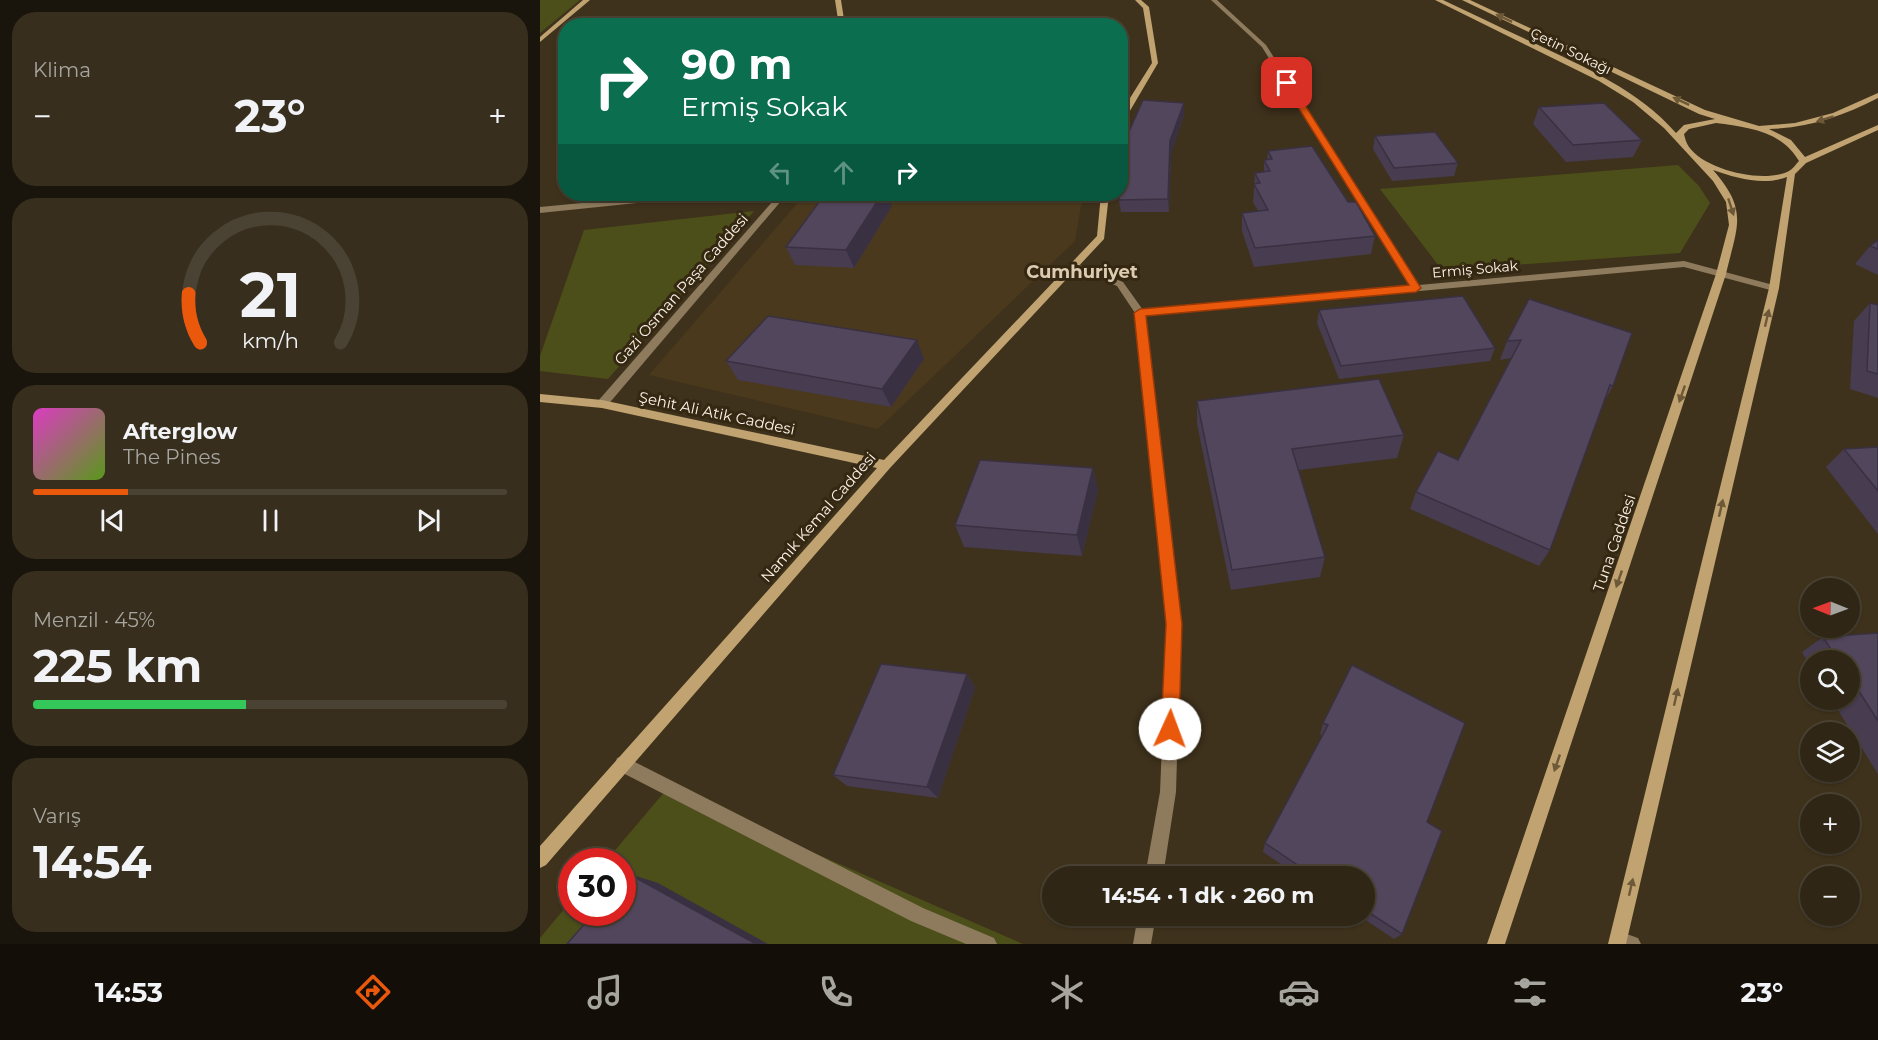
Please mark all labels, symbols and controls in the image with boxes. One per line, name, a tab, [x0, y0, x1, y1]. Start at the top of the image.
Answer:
one-way arrow	[1496, 14, 1513, 23]
street label: Çetin Sokağı	[1528, 24, 1614, 78]
text: 90 m	[681, 38, 792, 90]
icon: right	[582, 42, 660, 120]
pin	[1261, 57, 1312, 108]
text: Klima	[33, 58, 91, 82]
icon: arrive	[1270, 66, 1303, 99]
text: 23°	[234, 88, 306, 143]
text: Ermiş Sokak	[681, 90, 847, 123]
text: −	[33, 96, 52, 136]
text: +	[488, 96, 507, 136]
one-way arrow	[1672, 97, 1689, 106]
one-way arrow	[1816, 115, 1834, 124]
icon: left	[764, 156, 797, 189]
icon: ahead	[827, 156, 860, 189]
icon: right	[890, 156, 923, 189]
one-way arrow	[1727, 198, 1736, 216]
street label: Gazi Osman Paşa Caddesi	[610, 209, 752, 369]
street label: Ermiş Sokak	[1431, 256, 1519, 282]
text: 21	[239, 257, 301, 333]
district label: Cumhuriyet	[1026, 261, 1138, 283]
one-way arrow	[1762, 309, 1772, 327]
text: km/h	[241, 327, 299, 353]
one-way arrow	[1676, 385, 1686, 403]
street label: Şehit Ali Atik Caddesi	[637, 387, 797, 439]
text: Afterglow	[123, 418, 237, 445]
text: The Pines	[123, 445, 220, 469]
street label: Namık Kemal Caddesi	[756, 448, 880, 586]
street label: Tuna Caddesi	[1588, 492, 1640, 594]
one-way arrow	[1717, 499, 1727, 517]
icon: previous	[96, 504, 129, 537]
icon: pause	[254, 504, 287, 537]
icon: next	[412, 504, 445, 537]
one-way arrow	[1614, 570, 1624, 588]
north arrow	[1800, 578, 1860, 638]
map controls	[1800, 578, 1860, 926]
text: Menzil · 45%	[33, 608, 155, 632]
text: 225 km	[33, 638, 202, 693]
button: search	[1800, 650, 1860, 710]
one-way arrow	[1671, 688, 1681, 707]
position arrow	[1138, 697, 1202, 761]
button: layers	[1800, 722, 1860, 782]
one-way arrow	[1552, 754, 1562, 772]
button: +	[1800, 794, 1860, 854]
text: Varış	[33, 804, 81, 828]
text: 14:54	[33, 834, 152, 889]
speed limit sign: 30	[558, 848, 636, 926]
button: −	[1800, 866, 1860, 926]
one-way arrow	[1626, 878, 1636, 896]
text: 14:54 · 1 dk · 260 m	[1103, 882, 1314, 909]
icon: directions	[352, 971, 394, 1013]
icon: music	[584, 971, 626, 1013]
icon: phone	[815, 971, 857, 1013]
icon: climate	[1046, 971, 1088, 1013]
icon: car	[1278, 971, 1320, 1013]
icon: filters	[1509, 971, 1551, 1013]
text: 14:53	[95, 976, 163, 1009]
text: 23°	[1740, 976, 1783, 1009]

